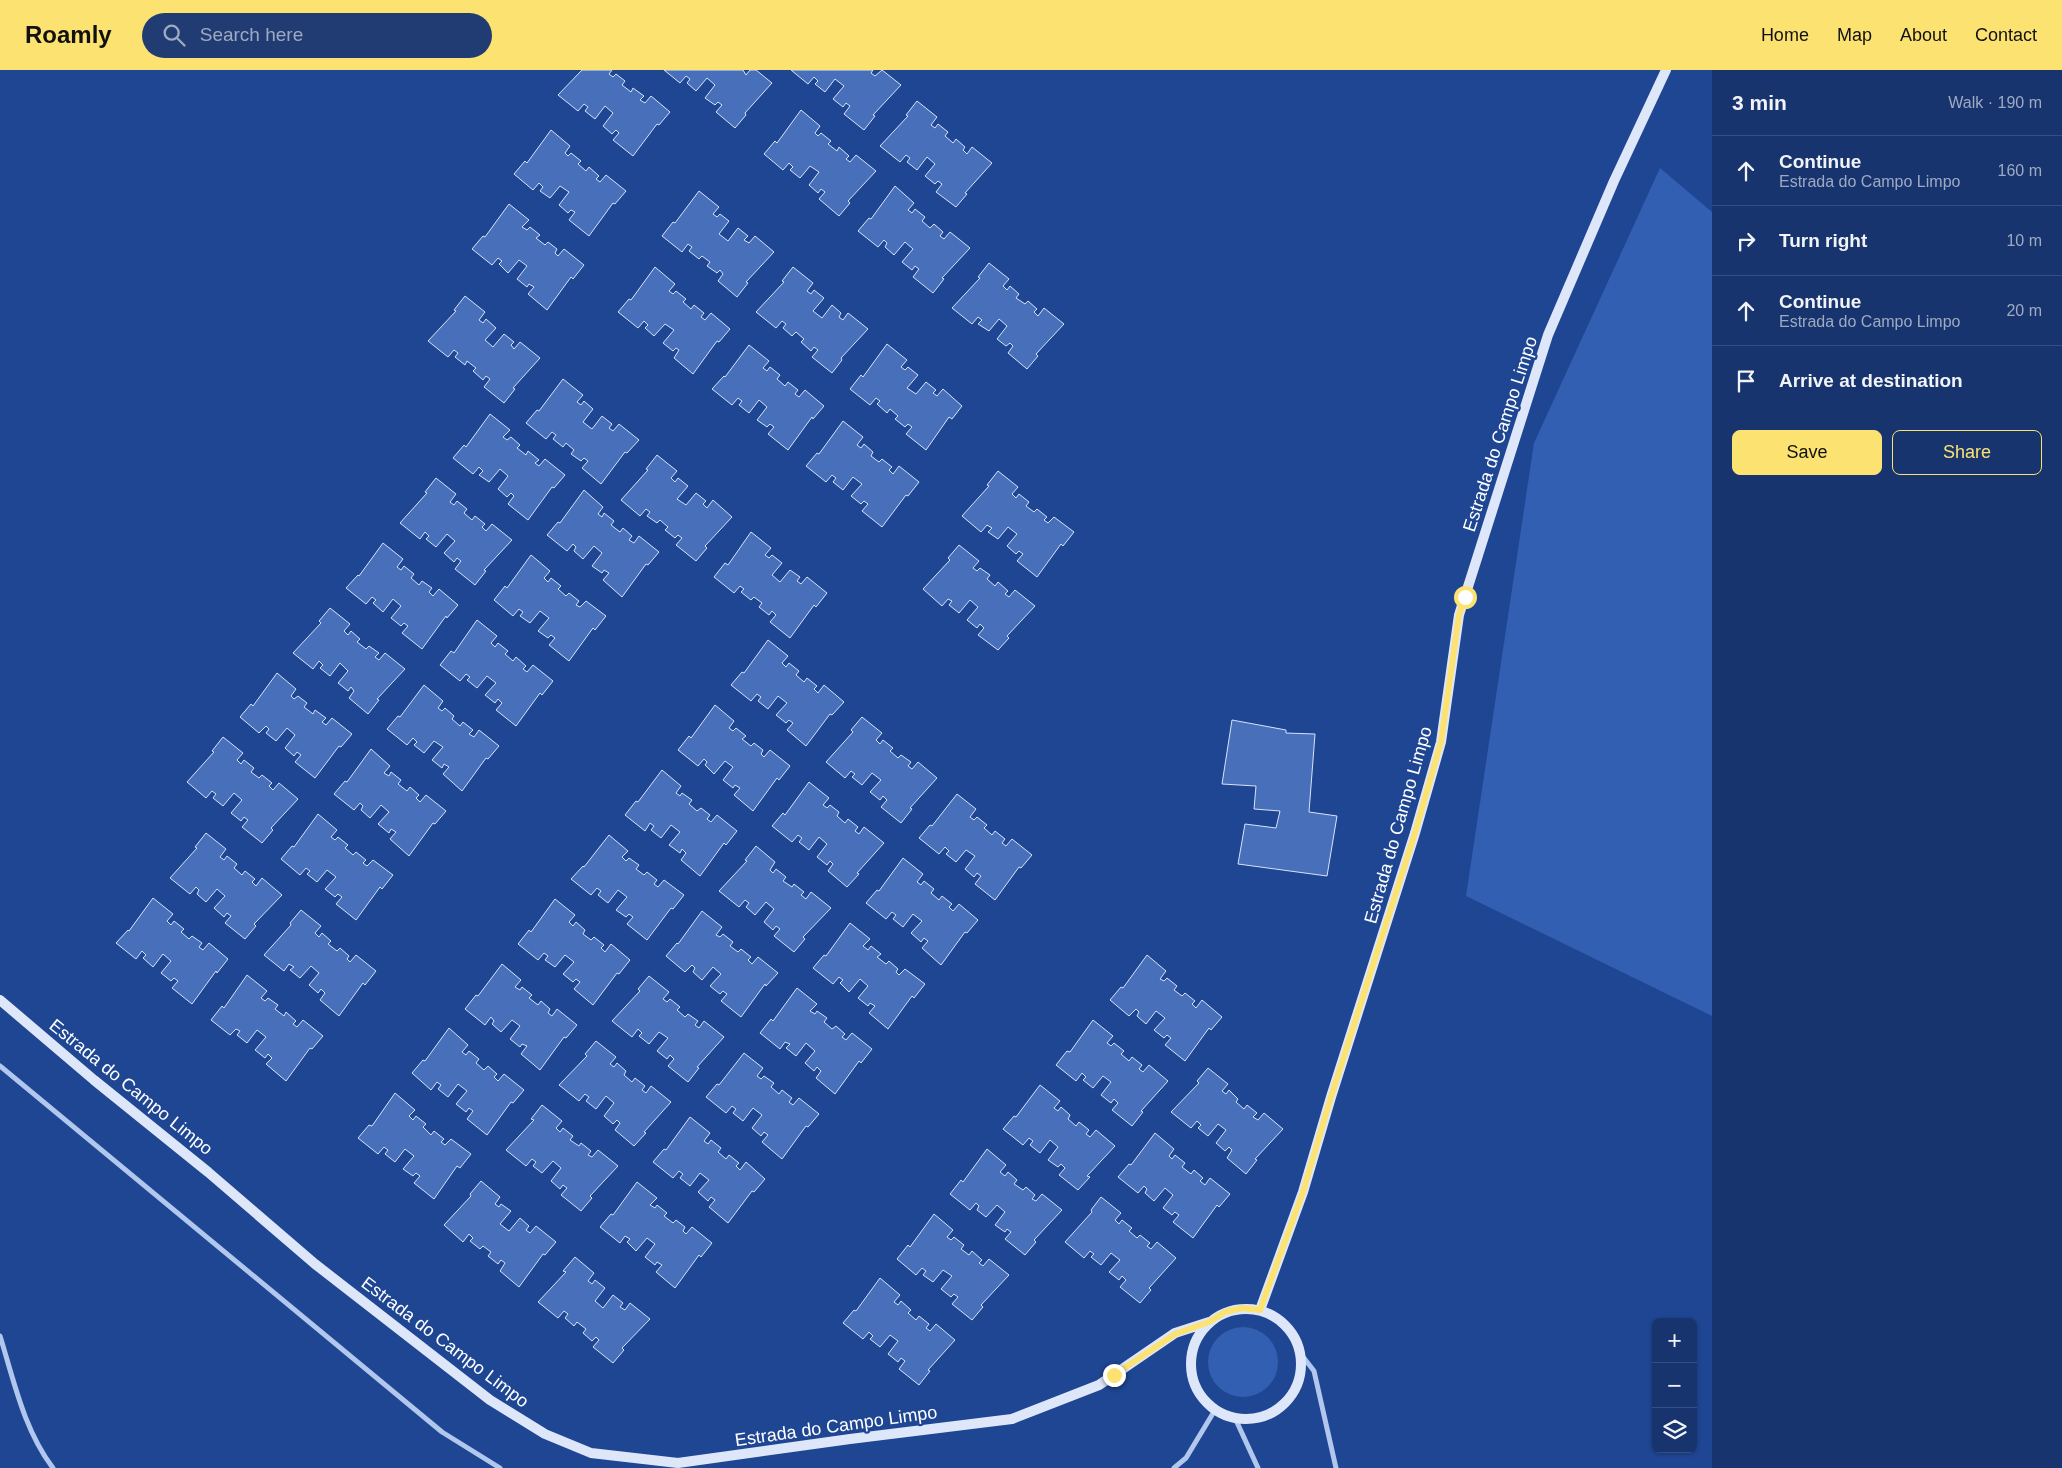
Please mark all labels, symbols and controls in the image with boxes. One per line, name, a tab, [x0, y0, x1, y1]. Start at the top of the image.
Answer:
search box	[142, 13, 492, 58]
text: Roamly	[25, 21, 112, 48]
icon: search	[160, 21, 188, 49]
text: Search here	[200, 24, 303, 45]
text: Home	[1761, 25, 1809, 45]
text: Map	[1837, 25, 1872, 45]
text: About	[1900, 25, 1947, 45]
text: Contact	[1975, 25, 2037, 45]
text: 3 min	[1732, 91, 1787, 114]
text: Walk · 190 m	[1948, 94, 2042, 111]
text: Continue	[1779, 151, 1861, 172]
icon: ahead	[1732, 157, 1760, 185]
text: 160 m	[1998, 162, 2042, 179]
text: Estrada do Campo Limpo	[1779, 173, 1960, 190]
icon: right	[1732, 227, 1760, 255]
text: Turn right	[1779, 230, 1867, 251]
text: 10 m	[2006, 232, 2042, 249]
text: Continue	[1779, 291, 1861, 312]
icon: ahead	[1732, 297, 1760, 325]
text: 20 m	[2006, 302, 2042, 319]
text: Estrada do Campo Limpo	[1779, 313, 1960, 330]
street label: Estrada do Campo Limpo	[1459, 334, 1541, 534]
icon: arrive	[1732, 367, 1760, 395]
text: Arrive at destination	[1779, 370, 1963, 391]
button: Save	[1732, 430, 1882, 475]
button: Share	[1892, 430, 2042, 475]
route start	[1454, 586, 1477, 609]
street label: Estrada do Campo Limpo	[1360, 724, 1436, 926]
street label: Estrada do Campo Limpo	[45, 1015, 217, 1159]
street label: Estrada do Campo Limpo	[357, 1273, 533, 1411]
map controls	[1652, 1318, 1697, 1453]
button: +	[1652, 1318, 1697, 1363]
button: −	[1652, 1363, 1697, 1408]
route end	[1103, 1364, 1126, 1387]
street label: Estrada do Campo Limpo	[734, 1402, 938, 1450]
button: layers	[1652, 1408, 1697, 1453]

